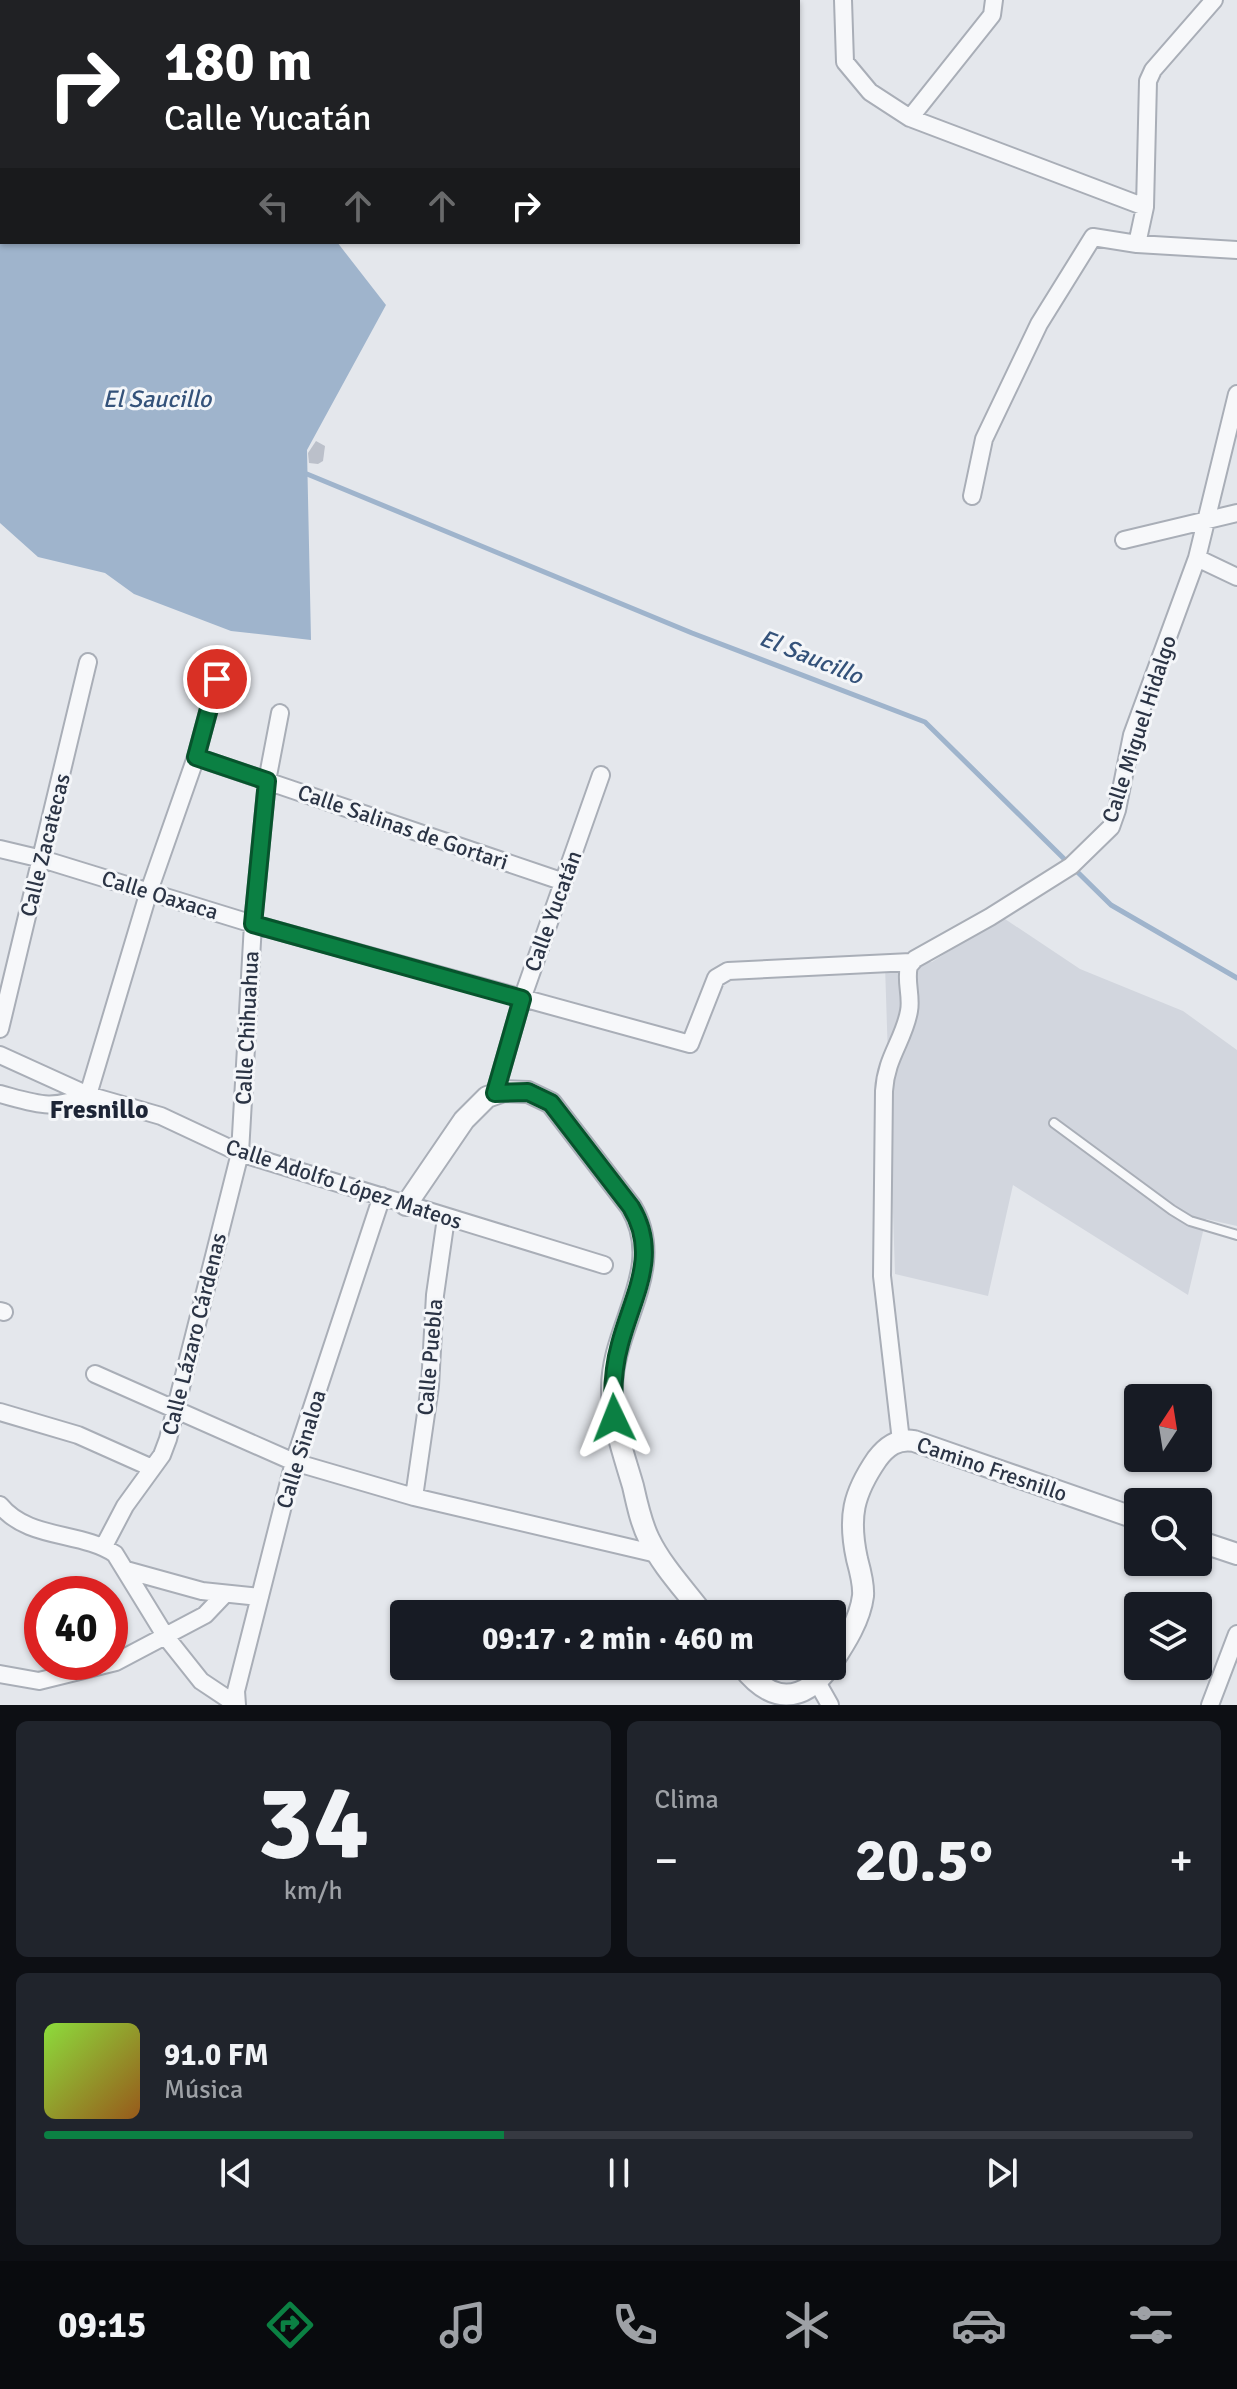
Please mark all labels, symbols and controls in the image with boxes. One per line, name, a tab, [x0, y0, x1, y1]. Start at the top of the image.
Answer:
text: 180 m	[164, 27, 312, 96]
icon: right	[32, 32, 136, 136]
text: Calle Yucatán	[164, 96, 372, 141]
icon: left	[252, 184, 296, 228]
icon: ahead	[336, 184, 380, 228]
icon: ahead	[420, 184, 464, 228]
icon: right	[504, 184, 548, 228]
water label: El Saucillo	[103, 384, 213, 414]
water label: El Saucillo	[755, 623, 868, 692]
street label: Calle Miguel Hidalgo	[1096, 632, 1182, 826]
pin	[183, 645, 251, 713]
icon: arrive	[195, 657, 239, 701]
street label: Calle Zacatecas	[14, 771, 76, 919]
street label: Calle Salinas de Gortari	[294, 778, 512, 876]
street label: Calle Yucatán	[519, 847, 587, 975]
street label: Calle Oaxaca	[98, 864, 222, 926]
street label: Calle Chihuahua	[229, 950, 265, 1106]
district label: Fresnillo	[50, 1094, 148, 1126]
street label: Calle Adolfo López Mateos	[223, 1133, 465, 1235]
street label: Calle Lázaro Cárdenas	[156, 1230, 232, 1438]
street label: Calle Puebla	[411, 1298, 449, 1416]
position arrow	[572, 1376, 656, 1460]
north arrow	[1124, 1384, 1212, 1472]
map controls	[1124, 1384, 1212, 1680]
street label: Calle Sinaloa	[270, 1386, 332, 1512]
street label: Camino Fresnillo	[913, 1431, 1071, 1507]
button: search	[1124, 1488, 1212, 1576]
speed limit sign: 40	[24, 1576, 128, 1680]
button: layers	[1124, 1592, 1212, 1680]
text: 09:17 · 2 min · 460 m	[482, 1621, 754, 1658]
text: 34	[257, 1759, 369, 1887]
text: Clima	[655, 1784, 719, 1816]
text: 20.5°	[855, 1824, 993, 1898]
text: −	[655, 1834, 678, 1888]
text: +	[1169, 1834, 1193, 1888]
text: km/h	[284, 1875, 343, 1907]
text: 91.0 FM	[164, 2037, 269, 2074]
text: Música	[164, 2074, 243, 2106]
icon: previous	[214, 2151, 258, 2195]
icon: pause	[597, 2151, 641, 2195]
icon: next	[980, 2151, 1024, 2195]
icon: directions	[262, 2297, 318, 2353]
icon: music	[435, 2297, 491, 2353]
icon: phone	[607, 2297, 663, 2353]
icon: climate	[779, 2297, 835, 2353]
icon: car	[951, 2297, 1007, 2353]
icon: filters	[1123, 2297, 1179, 2353]
text: 09:15	[58, 2303, 146, 2348]

